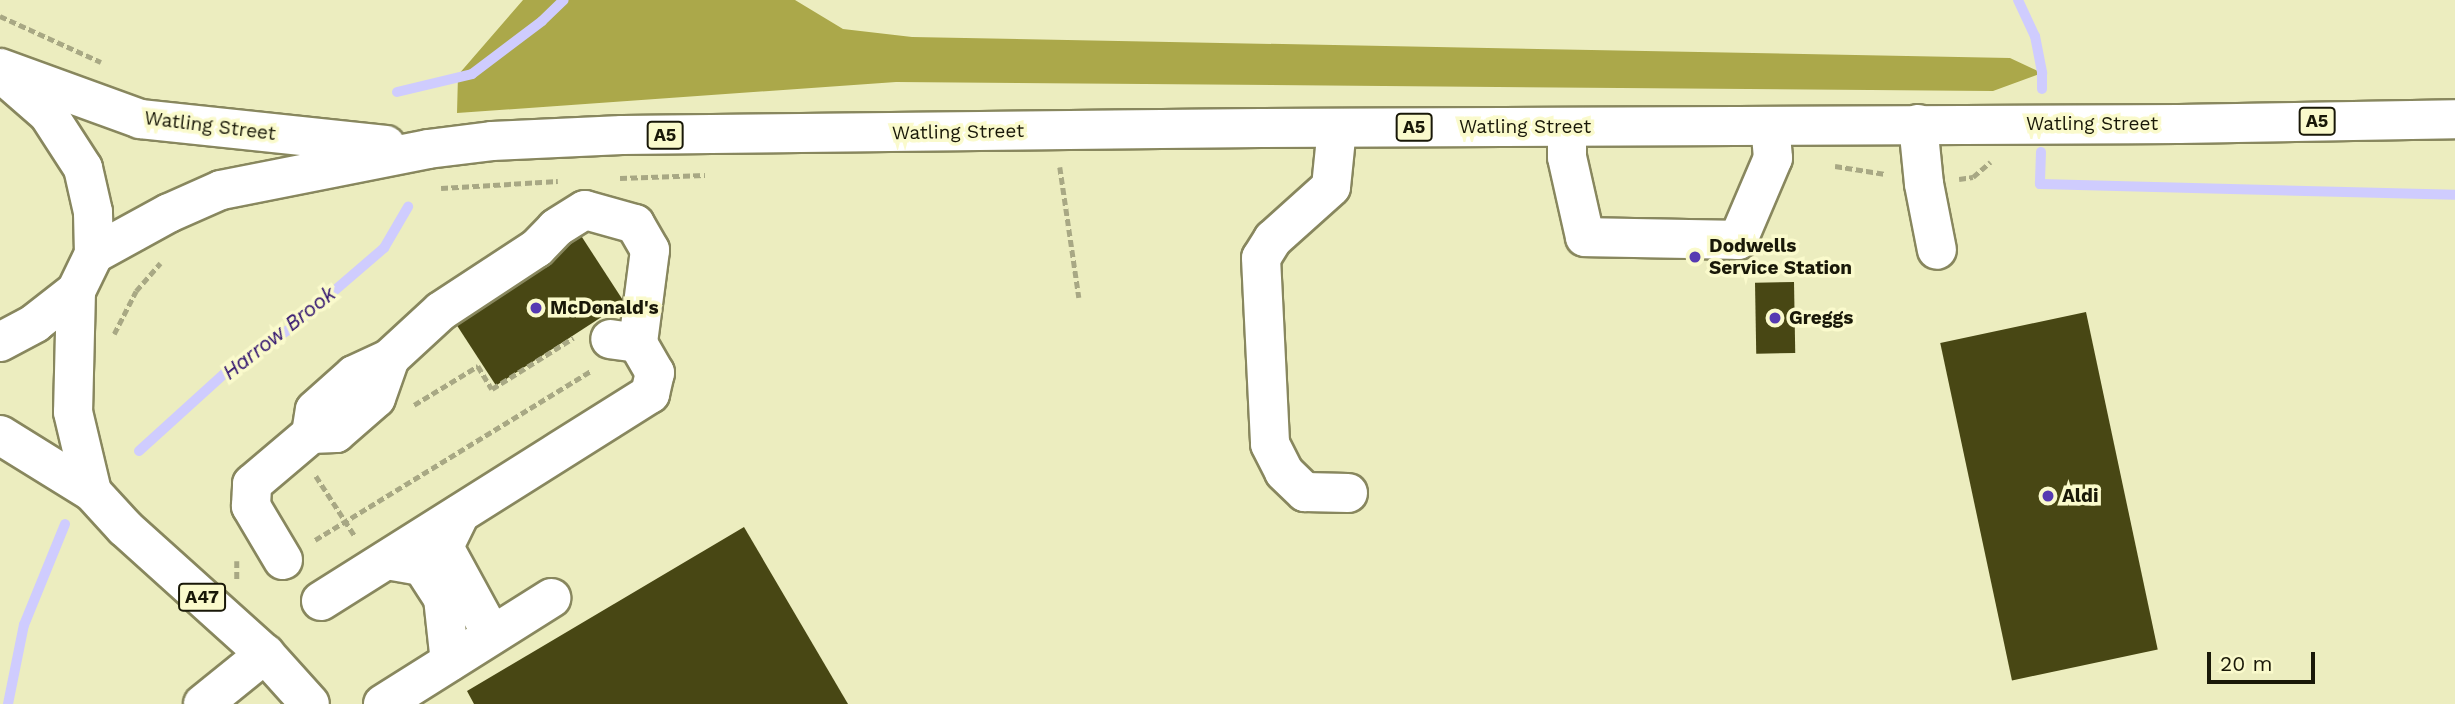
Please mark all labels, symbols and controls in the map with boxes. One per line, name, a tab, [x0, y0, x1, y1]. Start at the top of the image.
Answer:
road number: A5	[2298, 106, 2336, 136]
street label: Watling Street	[143, 107, 277, 145]
road number: A5	[1395, 112, 1433, 142]
street label: Watling Street	[2026, 113, 2158, 135]
street label: Watling Street	[1459, 116, 1591, 138]
street label: Watling Street	[892, 119, 1024, 145]
road number: A5	[646, 120, 684, 150]
place label: Dodwells Service Station	[1709, 235, 1852, 279]
marker: Dodwells Service Station	[1687, 249, 1703, 265]
water label: Harrow Brook	[217, 281, 341, 385]
place label: McDonald's	[550, 297, 659, 319]
marker: McDonald's	[528, 300, 544, 316]
place label: Greggs	[1789, 307, 1853, 329]
marker: Greggs	[1767, 310, 1783, 326]
place label: Aldi	[2062, 485, 2099, 507]
marker: Aldi	[2040, 488, 2056, 504]
road number: A47	[178, 582, 227, 612]
scale bar	[2210, 638, 2318, 682]
text: 20 m	[2220, 651, 2272, 676]

